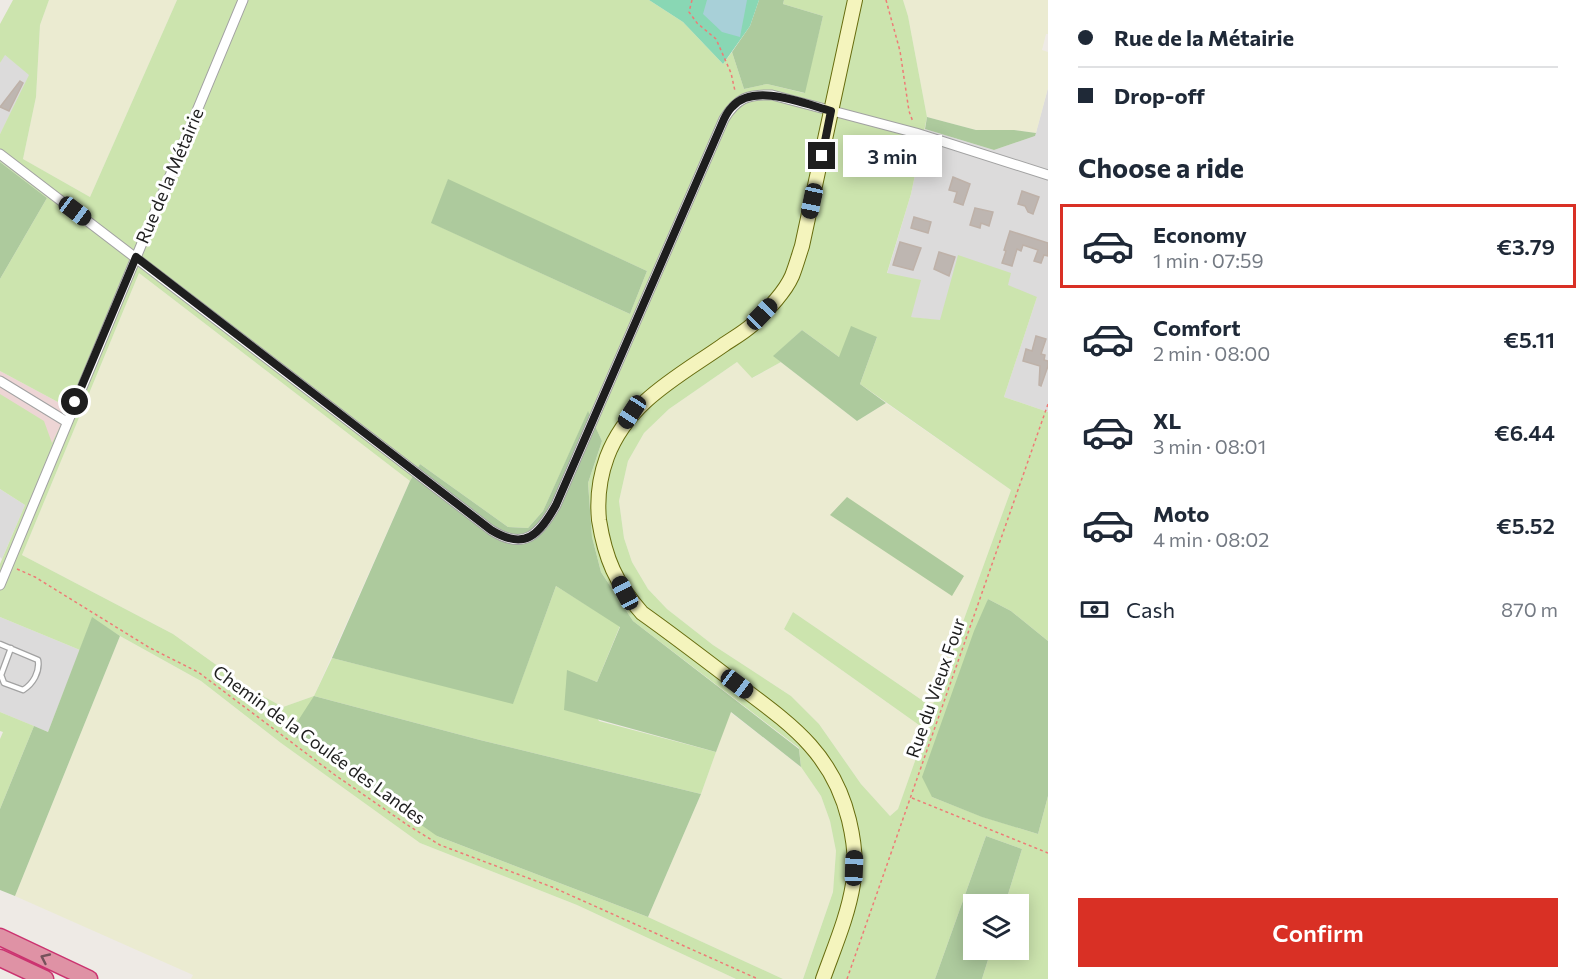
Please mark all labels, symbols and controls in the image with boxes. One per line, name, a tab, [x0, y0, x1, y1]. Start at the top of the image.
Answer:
text: Rue de la Métairie	[1114, 24, 1294, 51]
text: Drop-off	[1114, 82, 1205, 109]
street label: Rue de la Métairie	[131, 105, 208, 247]
callout: 3 min	[843, 135, 942, 177]
route end	[808, 142, 835, 169]
text: 3 min	[868, 144, 917, 168]
text: Choose a ride	[1078, 151, 1244, 184]
car	[799, 182, 825, 220]
car	[55, 193, 95, 229]
icon: car	[1081, 219, 1135, 273]
text: Economy	[1153, 221, 1247, 248]
text: €3.79	[1496, 233, 1555, 260]
text: 1 min · 07:59	[1153, 248, 1264, 272]
car	[743, 295, 781, 333]
icon: car	[1081, 312, 1135, 366]
text: Comfort	[1153, 314, 1241, 341]
text: €5.11	[1504, 326, 1555, 353]
text: 2 min · 08:00	[1153, 341, 1270, 365]
route start	[61, 388, 88, 415]
car	[615, 392, 649, 432]
icon: car	[1081, 405, 1135, 459]
text: XL	[1153, 407, 1181, 434]
text: €6.44	[1494, 419, 1555, 446]
text: 3 min · 08:01	[1153, 434, 1266, 458]
icon: car	[1081, 498, 1135, 552]
text: Moto	[1153, 500, 1209, 527]
text: €5.52	[1496, 512, 1555, 539]
text: 4 min · 08:02	[1153, 527, 1269, 551]
car	[609, 573, 641, 613]
icon: cash	[1078, 593, 1111, 626]
text: Cash	[1126, 596, 1175, 623]
text: 870 m	[1501, 597, 1558, 621]
street label: Rue du Vieux Four	[901, 615, 969, 760]
street label: Chemin de la Coulée des Landes	[209, 660, 430, 829]
car	[717, 666, 757, 702]
car	[844, 850, 864, 886]
map controls	[963, 894, 1029, 960]
button: layers	[963, 894, 1029, 960]
button: Confirm	[1078, 898, 1558, 967]
one-way arrow	[40, 953, 51, 965]

